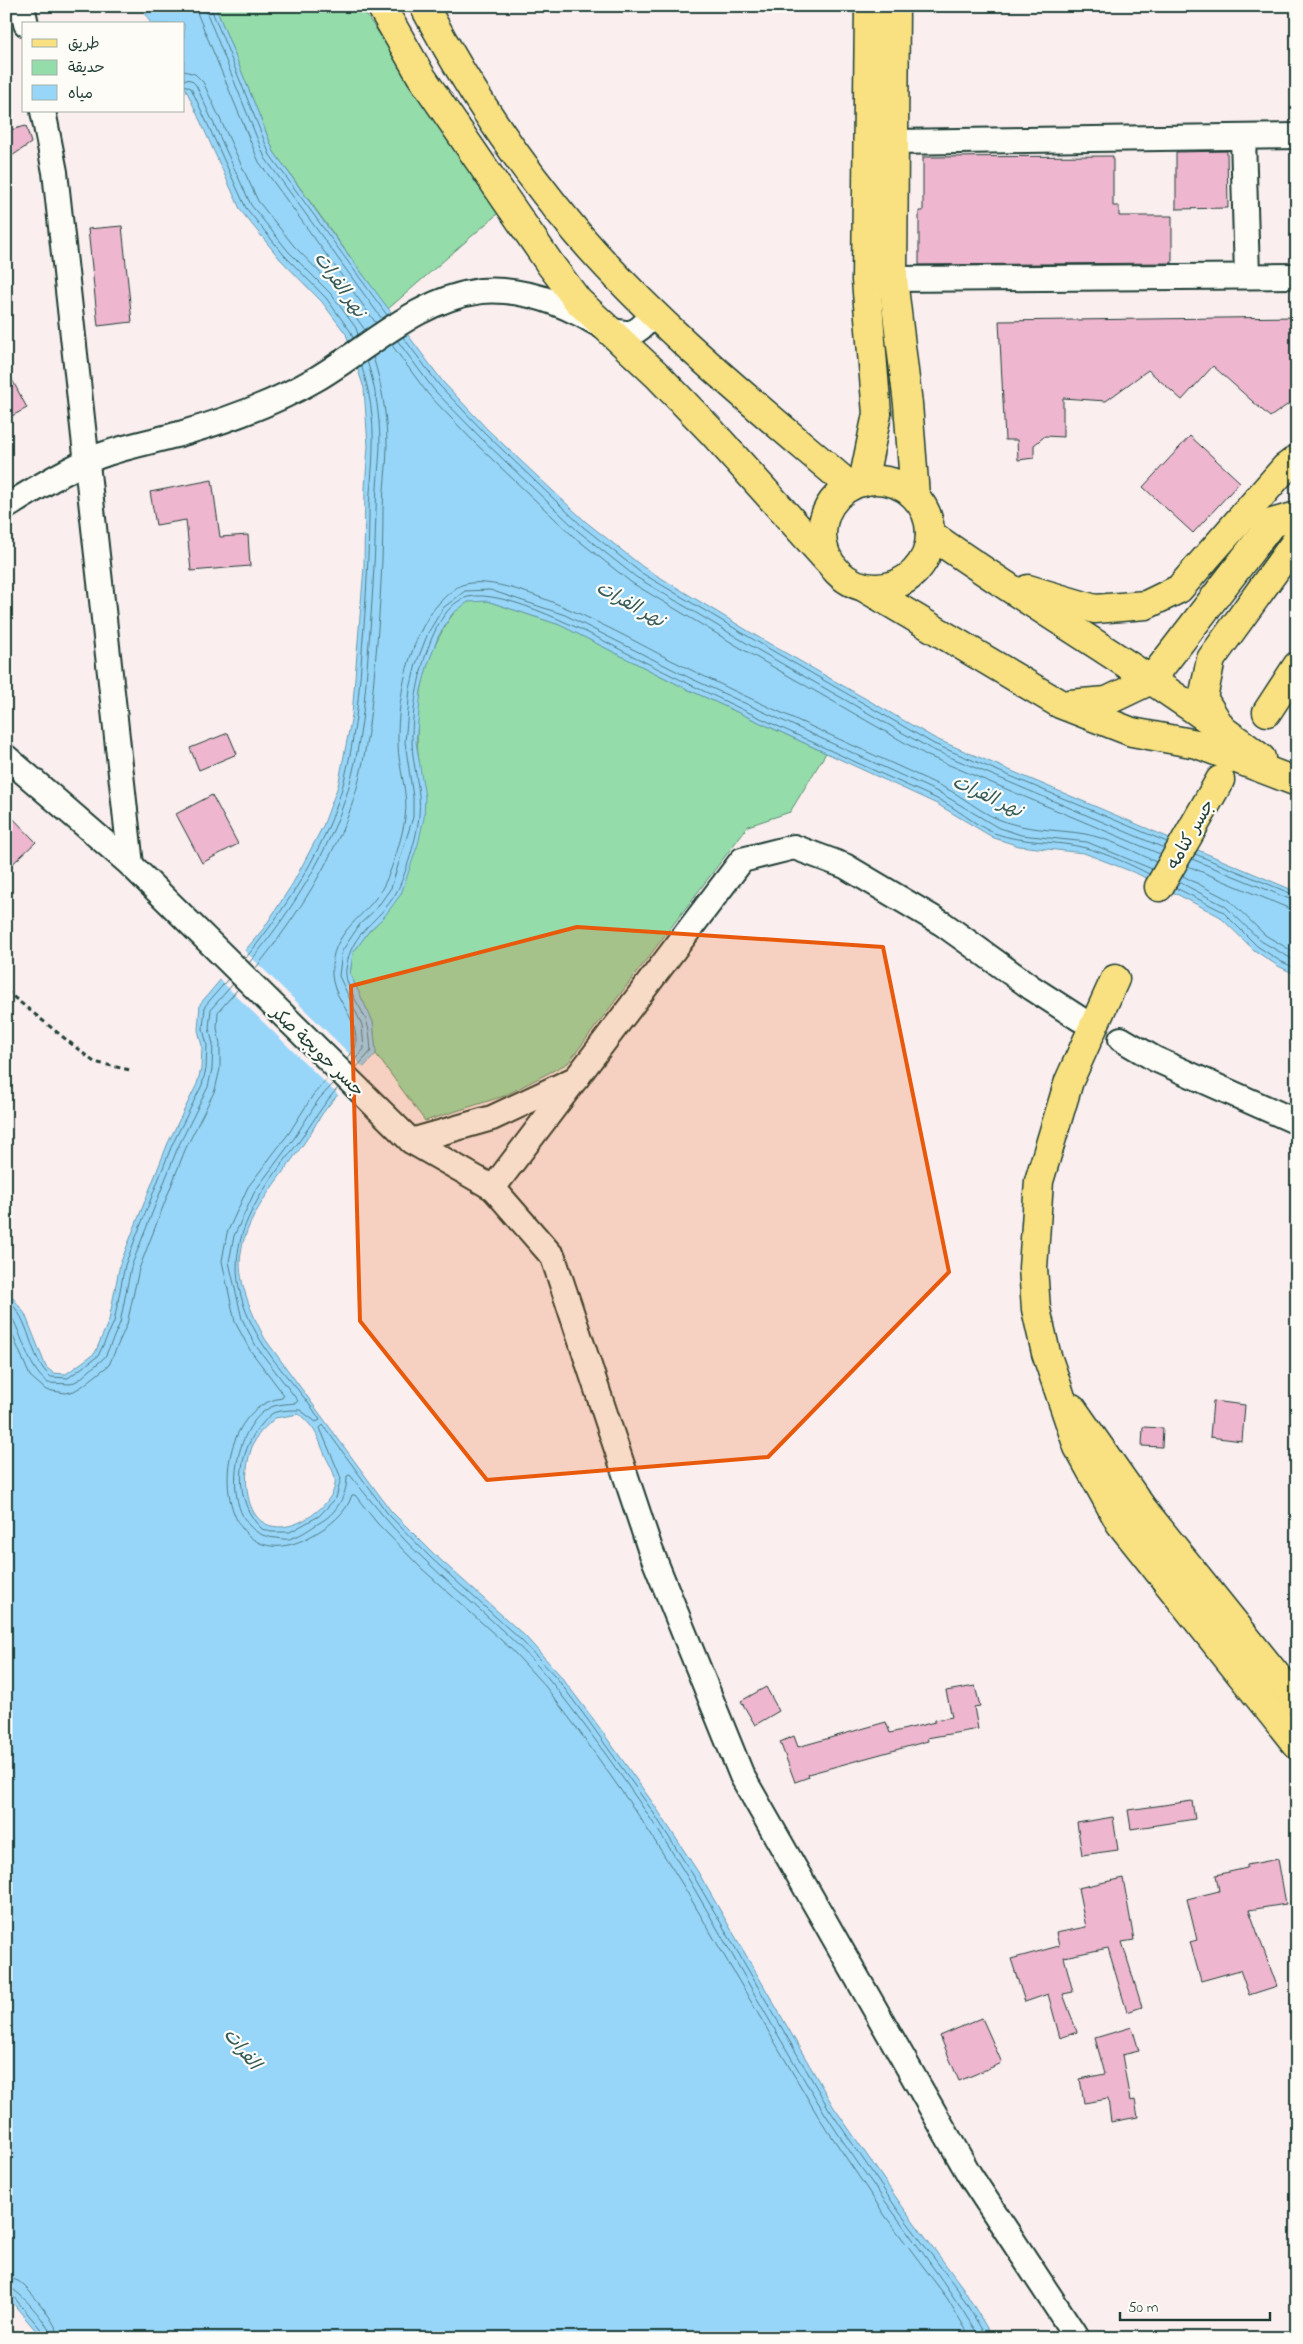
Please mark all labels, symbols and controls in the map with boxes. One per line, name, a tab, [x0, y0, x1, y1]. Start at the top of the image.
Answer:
legend	[22, 22, 185, 112]
text: طريق	[68, 33, 100, 55]
text: حديقة	[68, 57, 105, 79]
text: مياه	[68, 83, 93, 105]
water label: نهر الفرات	[306, 247, 373, 325]
water label: نهر الفرات	[591, 575, 671, 636]
water label: نهر الفرات	[947, 769, 1028, 826]
street label: جسر كنامه	[1161, 795, 1222, 875]
street label: جسر حويجة صكر	[263, 1000, 369, 1104]
water label: الفرات	[216, 2023, 268, 2078]
scale bar	[1120, 2289, 1270, 2321]
text: 50 m	[1128, 2297, 1159, 2319]

